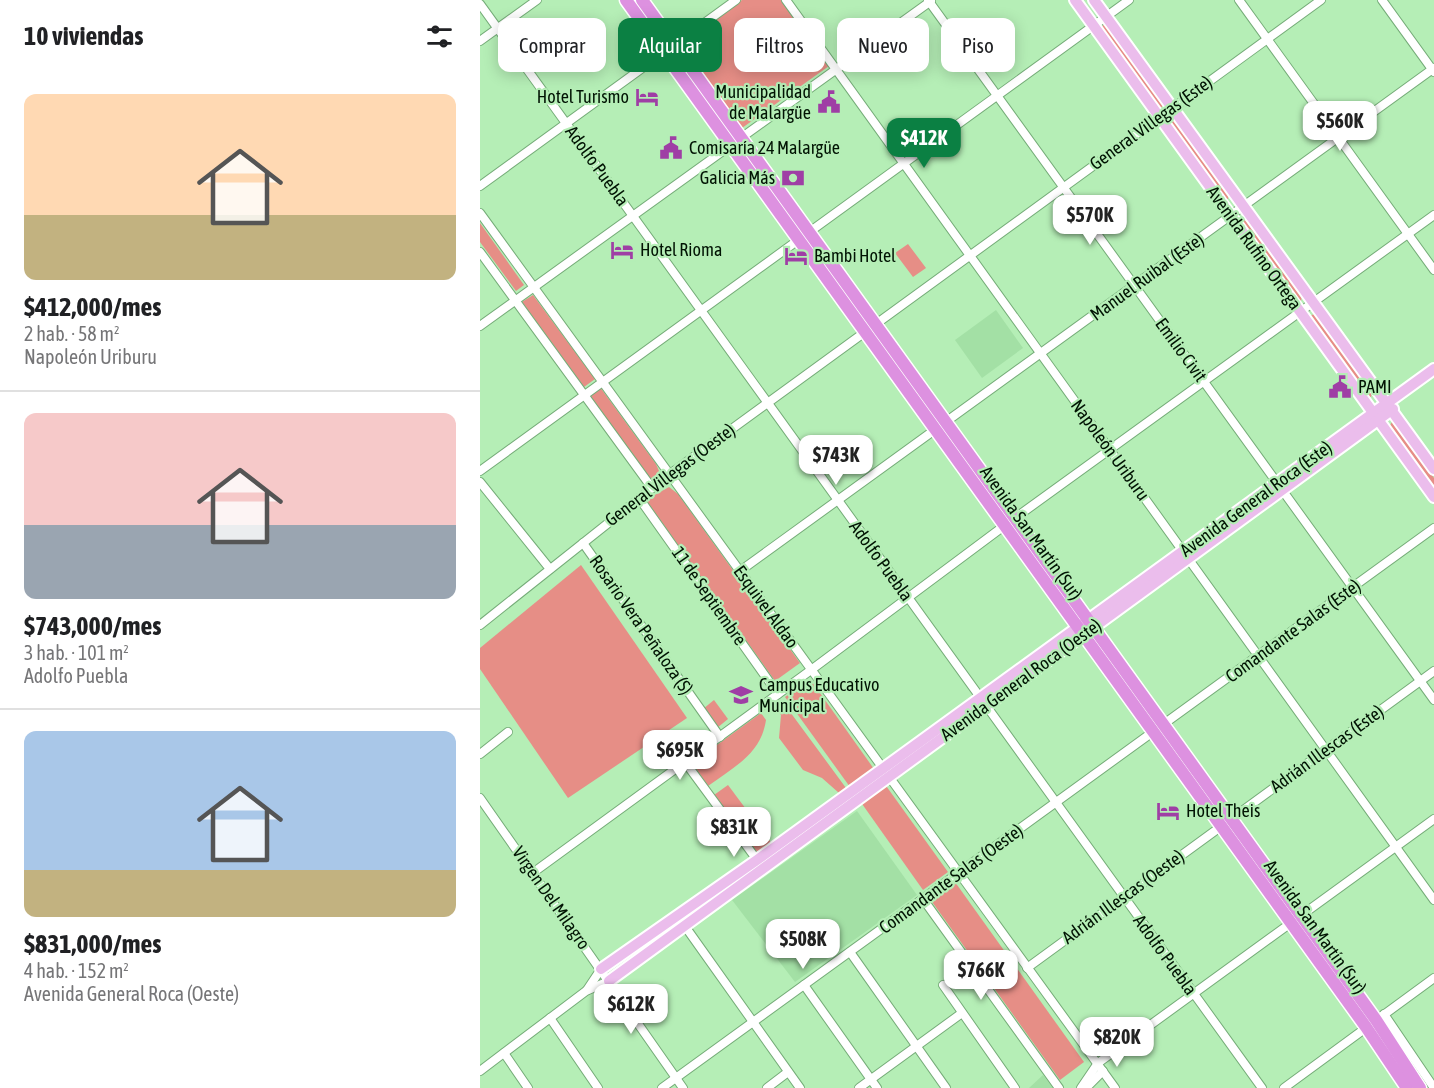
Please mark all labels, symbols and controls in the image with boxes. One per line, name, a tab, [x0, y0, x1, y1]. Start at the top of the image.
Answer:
chip: Comprar	[498, 18, 606, 72]
chip: Alquilar	[618, 18, 722, 72]
chip: Filtros	[734, 18, 825, 72]
chip: Nuevo	[837, 18, 929, 72]
chip: Piso	[941, 18, 1015, 72]
icon: filters	[423, 20, 456, 53]
text: 10 viviendas	[24, 21, 143, 51]
street label: General Villegas (Este)	[1085, 71, 1216, 174]
place label: Municipalidad de Malargüe	[715, 81, 811, 123]
hotel icon: Hotel Turismo	[634, 84, 660, 110]
place label: Hotel Turismo	[537, 86, 629, 107]
public building icon: Municipalidad de Malargüe	[816, 89, 842, 115]
pin: $560K	[1298, 101, 1382, 152]
text: $560K	[1317, 109, 1363, 132]
pin: $412K	[882, 118, 966, 169]
street label: Adolfo Puebla	[561, 122, 633, 210]
text: $412K	[901, 126, 947, 149]
icon: home	[186, 133, 294, 241]
public building icon: Comisaría 24 Malargüe	[658, 135, 684, 161]
place label: Comisaría 24 Malargüe	[689, 137, 840, 158]
bank icon: Galicia Más	[780, 165, 806, 191]
place label: Galicia Más	[700, 167, 775, 188]
street label: Avenida Rufino Ortega	[1203, 182, 1306, 314]
pin: $570K	[1048, 195, 1132, 246]
text: $570K	[1067, 203, 1113, 226]
street label: Manuel Ruibal (Este)	[1086, 228, 1208, 325]
hotel icon: Hotel Rioma	[609, 237, 635, 263]
place label: Hotel Rioma	[640, 239, 722, 260]
hotel icon: Bambi Hotel	[783, 243, 809, 269]
place label: Bambi Hotel	[814, 245, 896, 266]
text: $412,000/mes	[24, 292, 161, 322]
street label: Emilio Civit	[1151, 314, 1212, 386]
text: 2 hab. · 58 m²	[24, 322, 119, 345]
text: Napoleón Uriburu	[24, 345, 157, 368]
public building icon: PAMI	[1327, 374, 1353, 400]
place label: PAMI	[1358, 376, 1392, 397]
street label: Napoleón Uriburu	[1067, 395, 1154, 504]
street label: General Villegas (Oeste)	[601, 419, 739, 530]
pin: $743K	[794, 435, 878, 486]
street label: Avenida General Roca (Este)	[1176, 436, 1336, 561]
text: $743K	[813, 443, 859, 466]
icon: home	[186, 452, 294, 560]
street label: Avenida San Martín (Sur)	[976, 462, 1087, 604]
street label: Adolfo Puebla	[845, 517, 917, 605]
street label: 11 de Septiembre	[668, 542, 751, 649]
street label: Rosario Vera Peñaloza (S)	[585, 551, 697, 698]
street label: Esquivel Aldao	[729, 561, 803, 652]
street label: Comandante Salas (Este)	[1221, 575, 1364, 687]
text: $743,000/mes	[24, 611, 161, 641]
street label: Avenida General Roca (Oeste)	[936, 614, 1105, 745]
text: 3 hab. · 101 m²	[24, 641, 129, 664]
text: Adolfo Puebla	[24, 664, 128, 687]
place label: Campus Educativo Municipal	[759, 674, 879, 716]
school or university icon: Campus Educativo Municipal	[728, 682, 754, 708]
street label: Adrián Illescas (Este)	[1266, 701, 1387, 797]
pin: $695K	[638, 730, 722, 781]
text: $695K	[657, 738, 703, 761]
icon: home	[186, 770, 294, 878]
hotel icon: Hotel Theis	[1155, 798, 1181, 824]
place label: Hotel Theis	[1186, 800, 1260, 821]
pin: $831K	[692, 807, 776, 858]
text: $831K	[711, 815, 757, 838]
street label: Comandante Salas (Oeste)	[875, 819, 1027, 938]
street label: Virgen Del Milagro	[508, 842, 595, 953]
street label: Adrián Illescas (Oeste)	[1058, 845, 1188, 948]
street label: Avenida San Martín (Sur)	[1260, 856, 1371, 998]
street label: Adolfo Puebla	[1129, 911, 1201, 999]
pin: $508K	[761, 919, 845, 970]
text: $508K	[780, 927, 826, 950]
text: $831,000/mes	[24, 929, 161, 959]
pin: $766K	[939, 950, 1023, 1001]
text: $766K	[958, 958, 1004, 981]
text: 4 hab. · 152 m²	[24, 959, 129, 982]
text: Avenida General Roca (Oeste)	[24, 982, 239, 1005]
pin: $612K	[589, 984, 673, 1035]
text: $612K	[608, 992, 654, 1015]
pin: $820K	[1075, 1017, 1159, 1068]
text: $820K	[1094, 1025, 1140, 1048]

